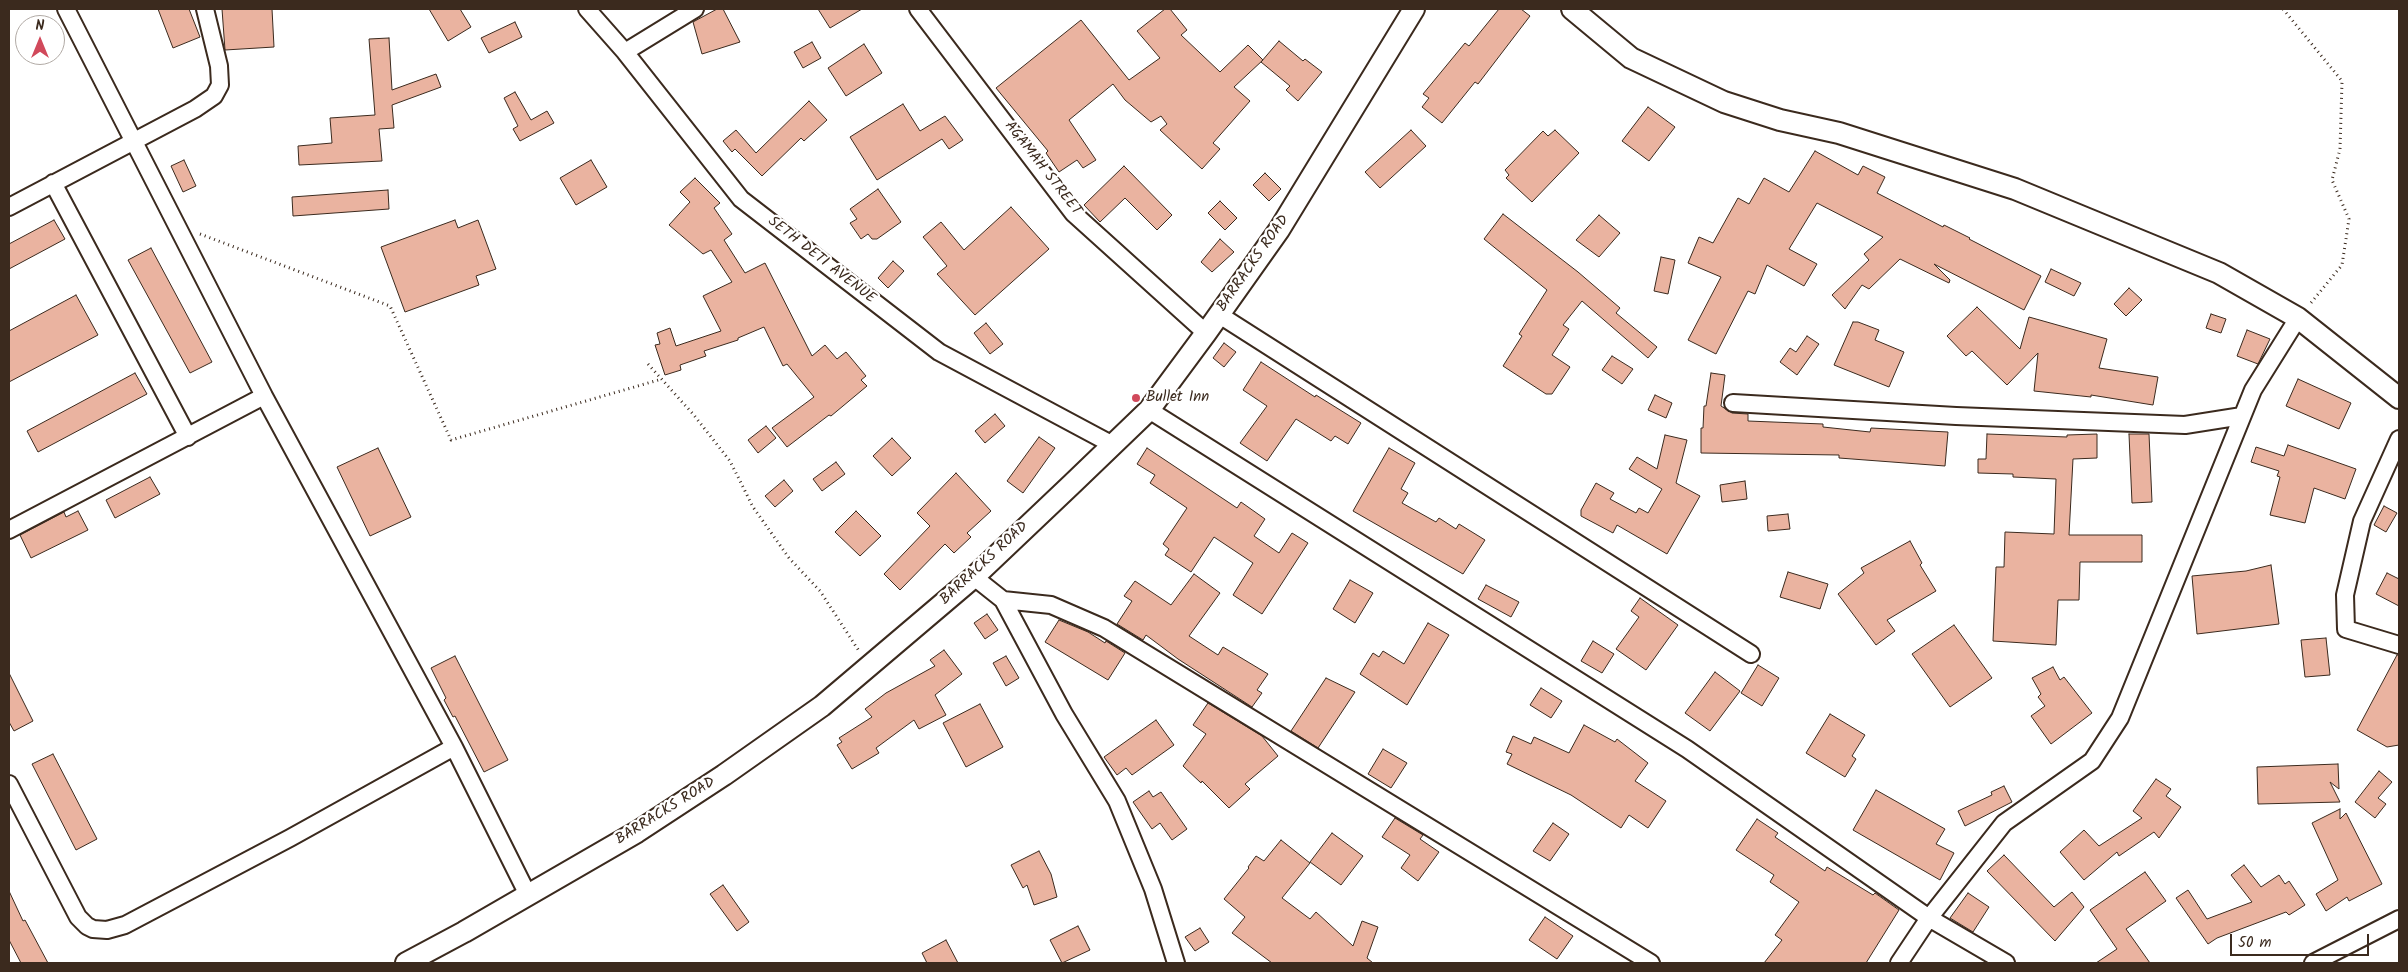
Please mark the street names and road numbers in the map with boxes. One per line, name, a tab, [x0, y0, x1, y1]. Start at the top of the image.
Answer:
street label: AGAMAH STREET	[1000, 118, 1084, 220]
street label: BARRACKS ROAD	[1214, 212, 1294, 316]
street label: SETH DETI AVENUE	[764, 213, 878, 309]
street label: BARRACKS ROAD	[937, 519, 1033, 609]
street label: BARRACKS ROAD	[613, 774, 719, 850]

